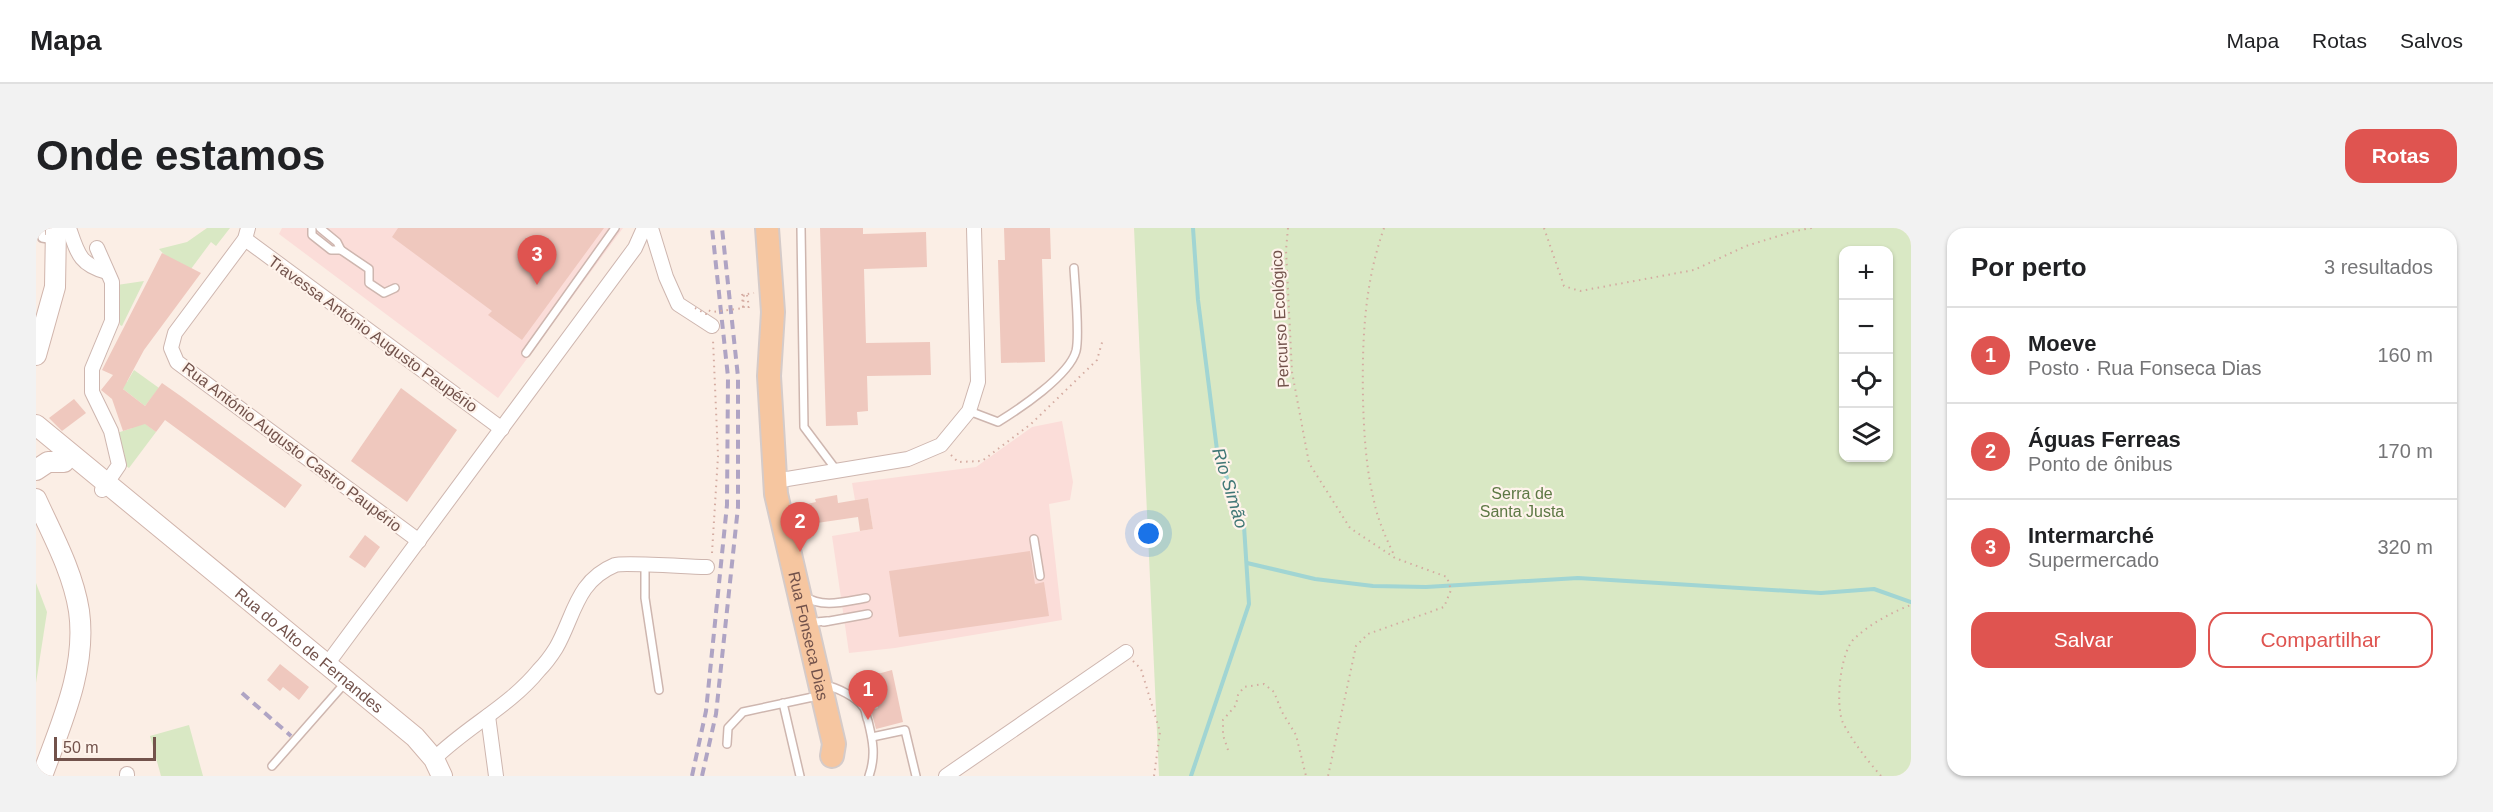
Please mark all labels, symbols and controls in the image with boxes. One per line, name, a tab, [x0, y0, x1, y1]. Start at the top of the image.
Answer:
text: Mapa	[30, 25, 102, 56]
text: Mapa	[2227, 29, 2279, 52]
text: Rotas	[2312, 29, 2367, 52]
text: Salvos	[2400, 29, 2463, 52]
button: Rotas	[2345, 129, 2457, 183]
text: Onde estamos	[36, 132, 325, 179]
pin: 3	[518, 236, 556, 285]
map controls	[1839, 246, 1893, 462]
button: +	[1839, 246, 1893, 300]
street label: Percurso Ecológico	[1268, 250, 1292, 388]
text: Por perto	[1971, 252, 2087, 282]
street label: Travessa António Augusto Paupério	[265, 253, 481, 416]
text: 3 resultados	[2324, 256, 2433, 278]
button: −	[1839, 300, 1893, 354]
text: Moeve	[2028, 331, 2096, 356]
text: 1	[1985, 344, 1996, 366]
text: 160 m	[2377, 344, 2433, 366]
button: locate	[1839, 354, 1893, 408]
text: Posto · Rua Fonseca Dias	[2028, 357, 2261, 379]
street label: Rua António Augusto Castro Paupério	[179, 359, 405, 535]
button: layers	[1839, 408, 1893, 462]
text: Águas Ferreas	[2028, 427, 2181, 452]
text: 2	[1985, 440, 1996, 462]
text: 170 m	[2377, 440, 2433, 462]
water label: Rio Simão	[1208, 445, 1252, 531]
text: Ponto de ônibus	[2028, 453, 2173, 475]
park label: Serra de Santa Justa	[1480, 485, 1564, 520]
pin: 2	[780, 502, 819, 552]
your location	[1134, 519, 1163, 548]
text: Intermarché	[2028, 523, 2154, 548]
text: 3	[1985, 536, 1996, 558]
text: 320 m	[2377, 536, 2433, 558]
text: Supermercado	[2028, 549, 2159, 571]
street label: Rua Fonseca Dias	[786, 570, 832, 702]
street label: Rua do Alto de Fernandes	[232, 584, 387, 716]
button: Salvar	[1971, 612, 2196, 668]
button: Compartilhar	[2208, 612, 2433, 668]
pin: 1	[848, 670, 888, 720]
scale bar	[54, 734, 156, 762]
text: 50 m	[63, 739, 99, 756]

